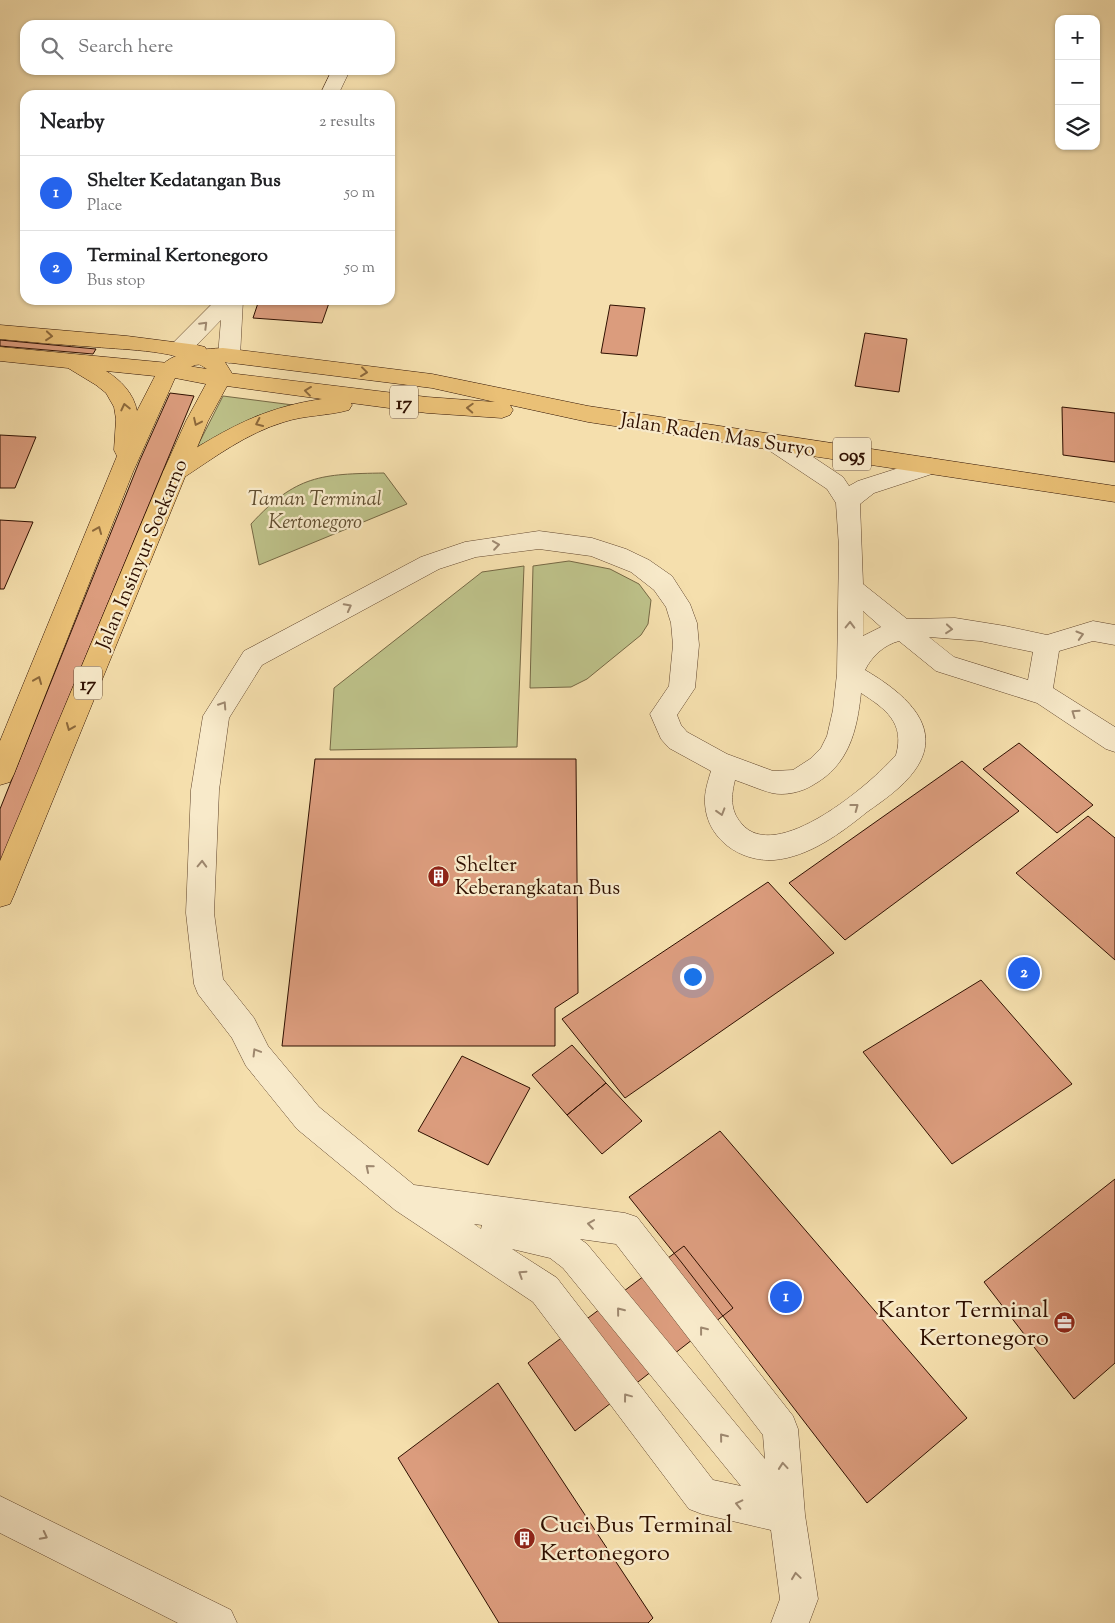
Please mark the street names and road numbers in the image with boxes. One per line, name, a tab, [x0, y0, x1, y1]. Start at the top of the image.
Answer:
road number: 17	[390, 386, 418, 418]
street label: Jalan Raden Mas Suryo	[617, 407, 817, 466]
road number: 095	[833, 438, 871, 470]
street label: Jalan Insinyur Soekarno	[90, 455, 197, 656]
road number: 17	[74, 666, 102, 700]

